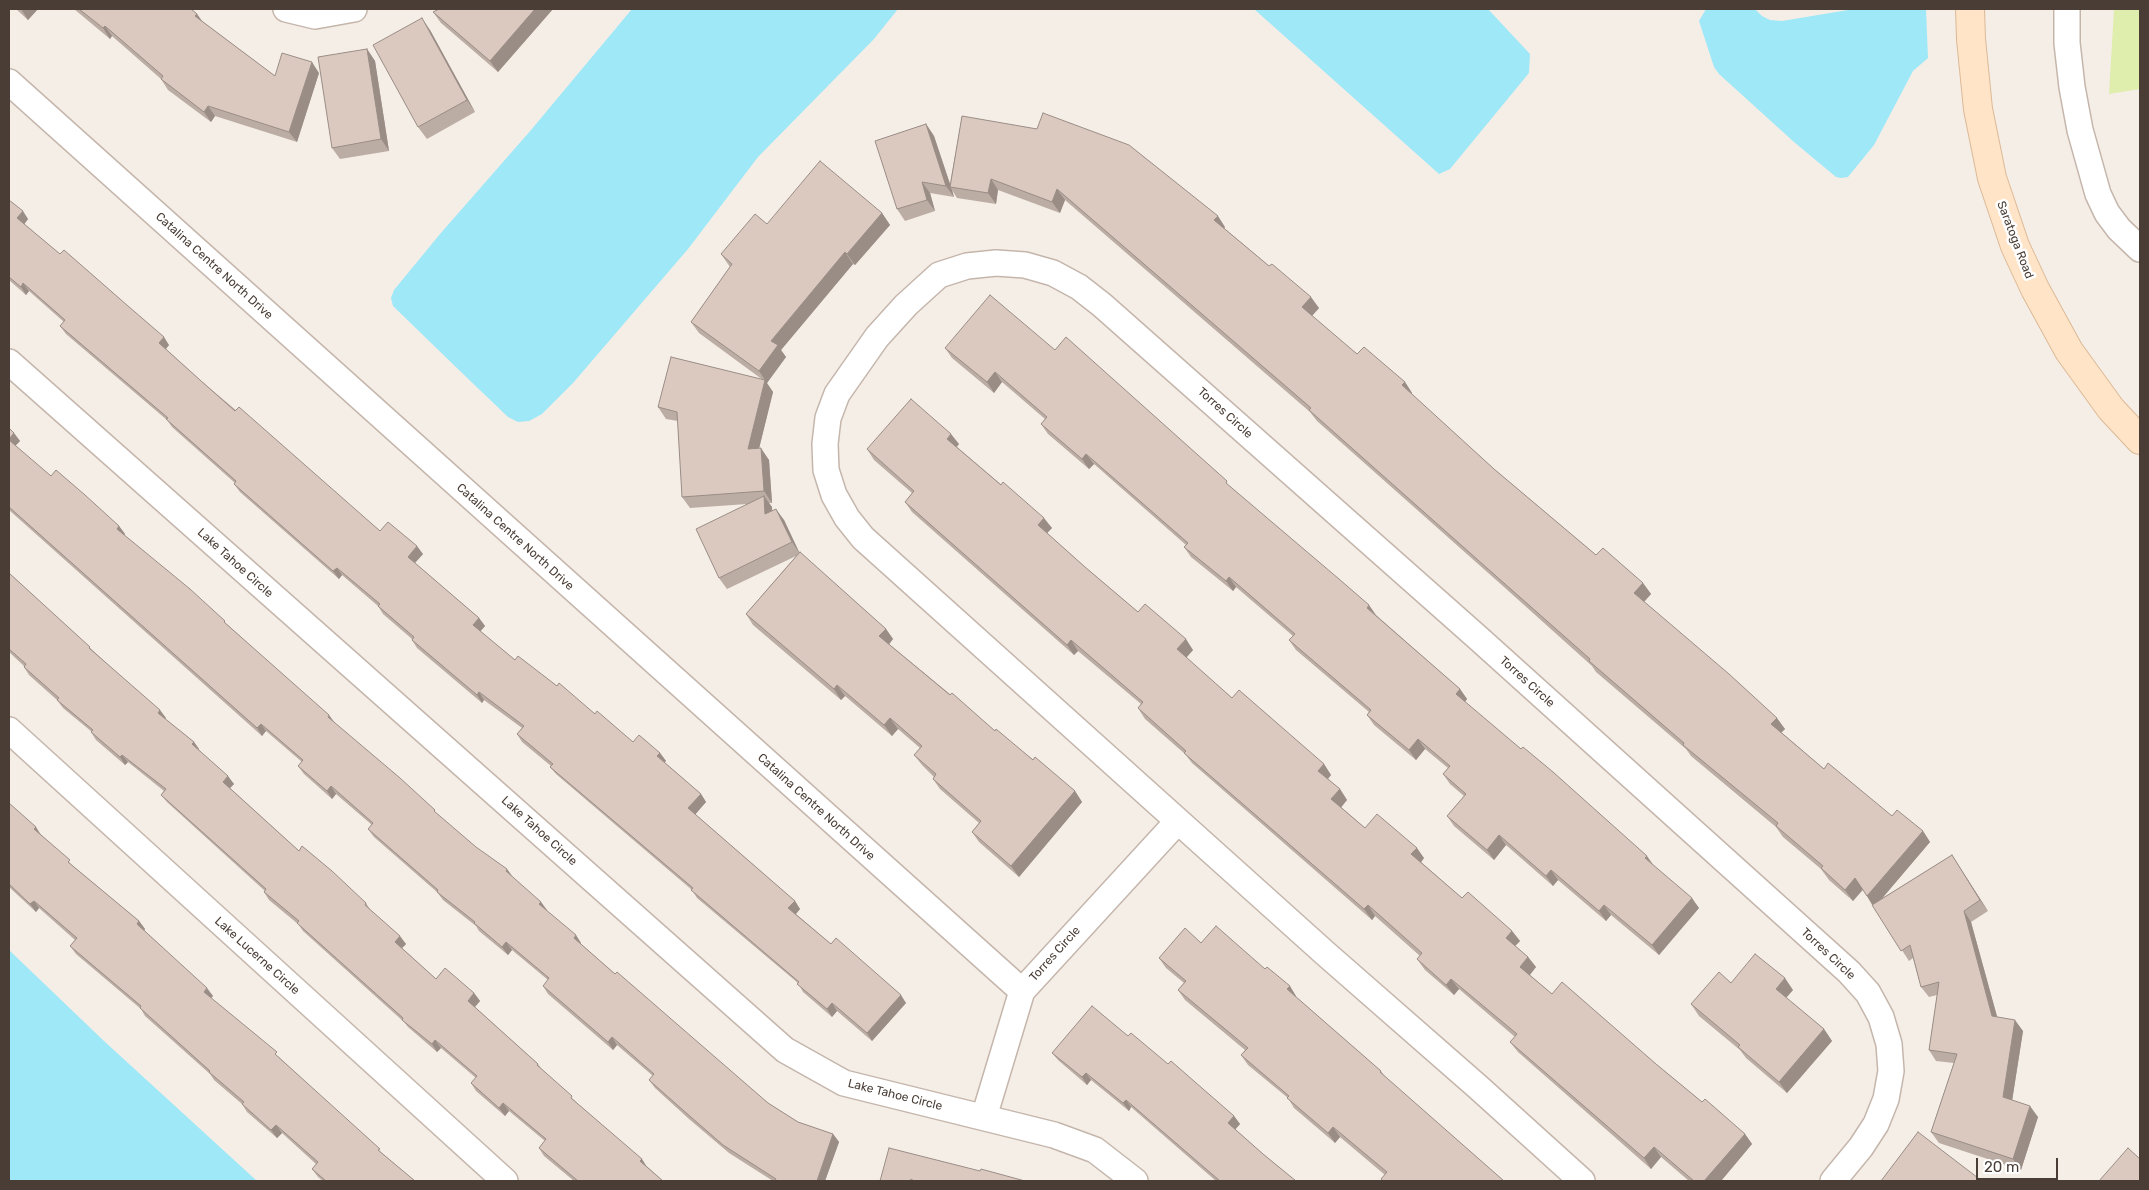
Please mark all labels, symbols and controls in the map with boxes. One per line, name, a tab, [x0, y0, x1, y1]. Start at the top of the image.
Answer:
street label: Saratoga Road	[1994, 199, 2036, 281]
street label: Catalina Centre North Drive	[152, 210, 276, 322]
street label: Torres Circle	[1195, 385, 1255, 441]
street label: Catalina Centre North Drive	[453, 481, 577, 593]
street label: Lake Tahoe Circle	[194, 525, 276, 601]
street label: Torres Circle	[1497, 654, 1557, 710]
street label: Catalina Centre North Drive	[754, 751, 878, 863]
street label: Lake Tahoe Circle	[498, 793, 580, 869]
street label: Lake Lucerne Circle	[212, 914, 302, 998]
street label: Torres Circle	[1027, 924, 1083, 984]
street label: Torres Circle	[1798, 925, 1858, 983]
street label: Lake Tahoe Circle	[846, 1076, 944, 1114]
scale bar	[1979, 1148, 2062, 1180]
text: 20 m	[1984, 1158, 2019, 1176]

